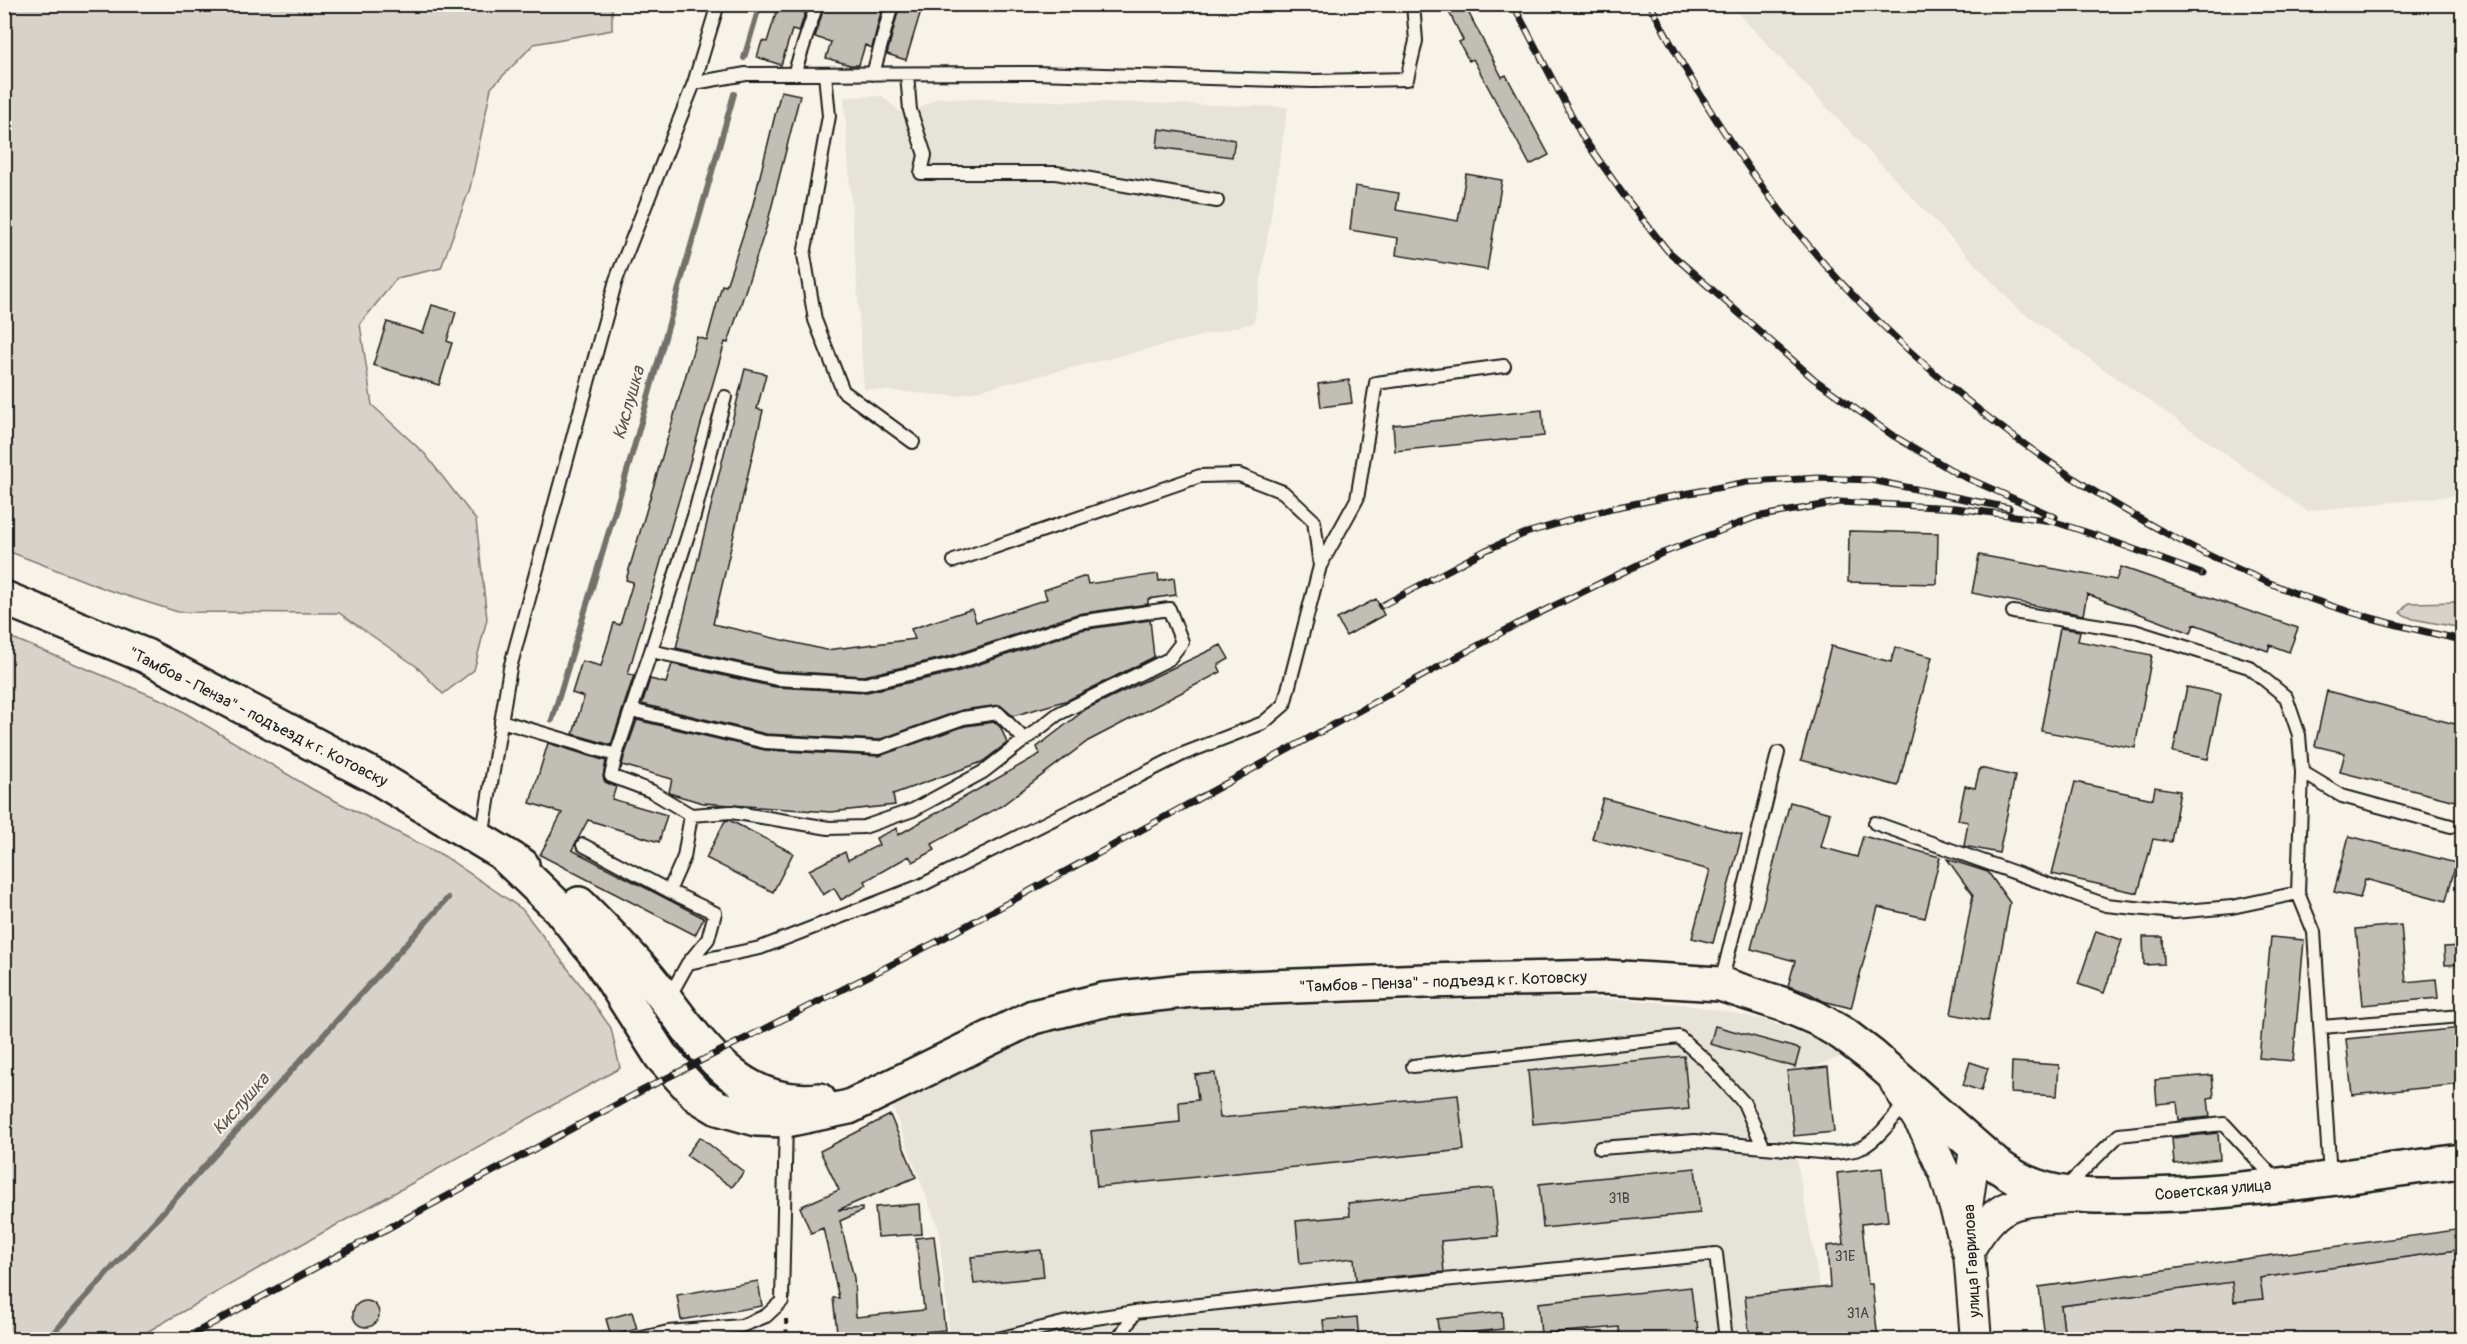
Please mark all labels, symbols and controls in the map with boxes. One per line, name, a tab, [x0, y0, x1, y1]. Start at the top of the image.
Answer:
water label: Кислушка	[608, 362, 651, 442]
street label: "Тамбов - Пенза" - подъезд к г. Котовску	[125, 643, 391, 791]
street label: "Тамбов - Пенза" - подъезд к г. Котовску	[1299, 967, 1588, 997]
water label: Кислушка	[207, 1067, 276, 1140]
street label: Советская улица	[2154, 1175, 2272, 1205]
house number: 31В	[1608, 1190, 1630, 1207]
street label: улица Гаврилова	[1959, 1204, 1985, 1319]
house number: 31Е	[1835, 1248, 1855, 1265]
house number: 31А	[1847, 1305, 1869, 1322]

